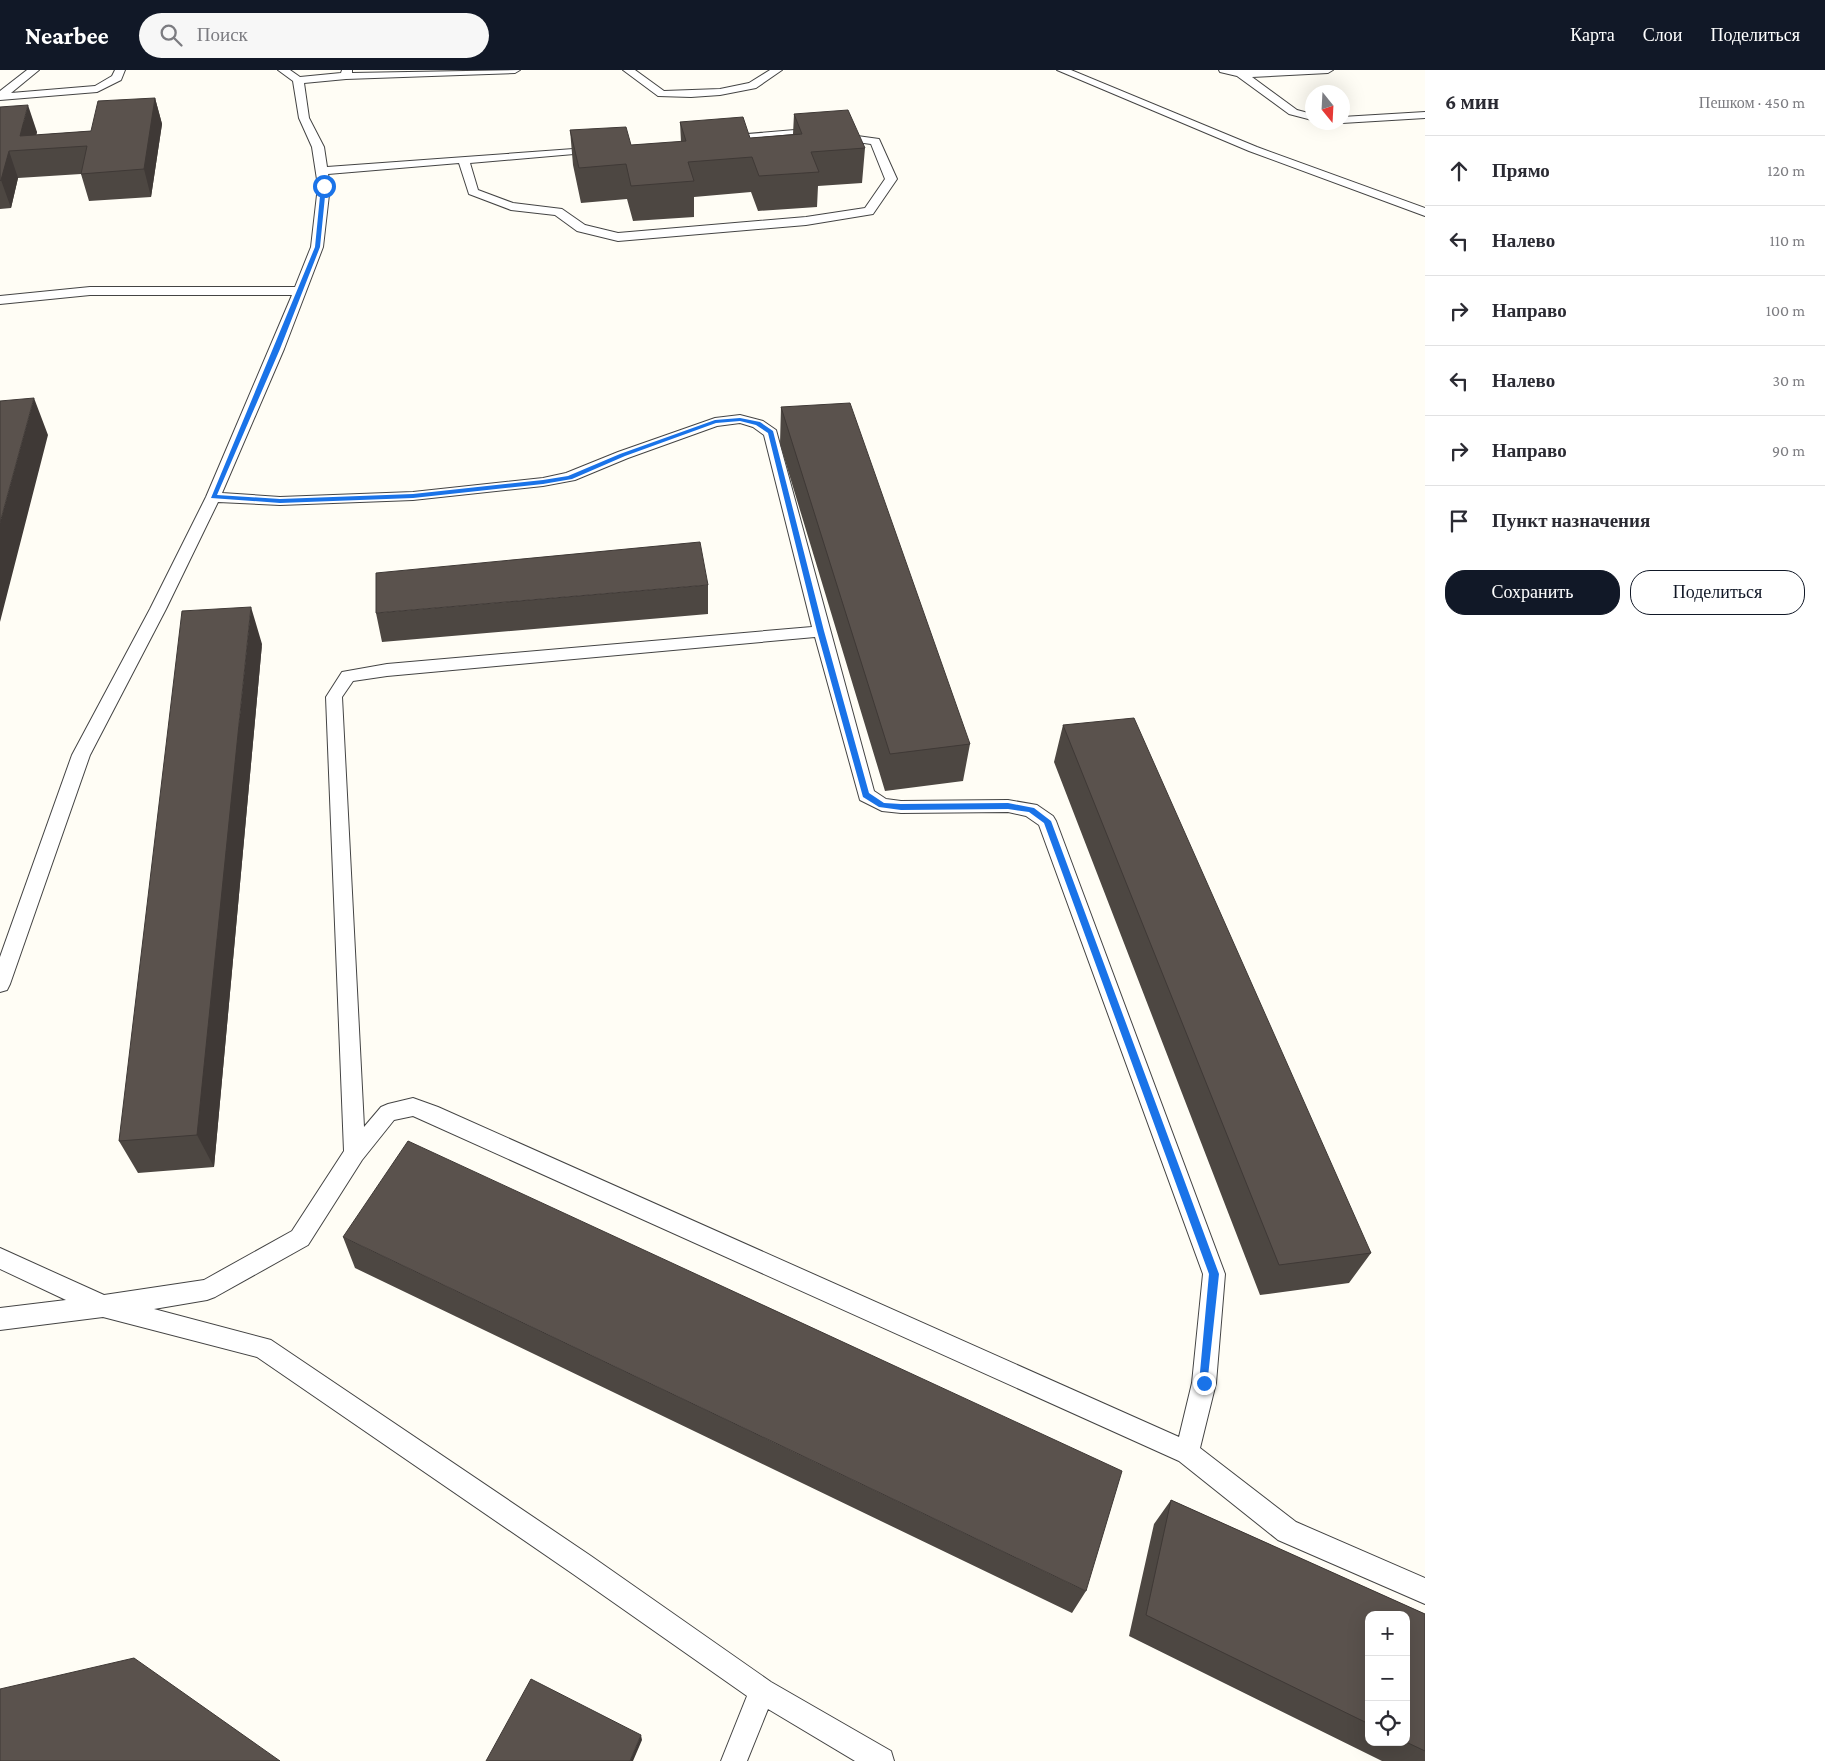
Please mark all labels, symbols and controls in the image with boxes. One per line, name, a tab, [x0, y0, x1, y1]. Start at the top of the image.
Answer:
search box	[139, 13, 489, 58]
icon: search	[157, 21, 185, 49]
text: Nearbee	[25, 22, 109, 49]
text: Поиск	[197, 24, 248, 45]
text: Карта	[1570, 25, 1615, 45]
text: Слои	[1643, 25, 1682, 45]
text: Поделиться	[1710, 25, 1800, 45]
north arrow	[1305, 85, 1350, 130]
text: 6 мин	[1445, 90, 1499, 114]
text: Пешком · 450 m	[1699, 94, 1805, 111]
icon: ahead	[1445, 157, 1473, 185]
text: Прямо	[1492, 160, 1550, 181]
text: 120 m	[1767, 162, 1805, 179]
route start	[313, 175, 336, 198]
icon: left	[1445, 227, 1473, 255]
text: Налево	[1492, 230, 1555, 251]
text: 110 m	[1769, 232, 1805, 249]
icon: right	[1445, 297, 1473, 325]
text: Направо	[1492, 300, 1567, 321]
text: 100 m	[1766, 302, 1805, 319]
icon: left	[1445, 367, 1473, 395]
text: Налево	[1492, 370, 1555, 391]
text: 30 m	[1773, 372, 1805, 389]
icon: right	[1445, 437, 1473, 465]
text: Направо	[1492, 440, 1567, 461]
text: 90 m	[1772, 442, 1805, 459]
icon: arrive	[1445, 507, 1473, 535]
text: Пункт назначения	[1492, 510, 1650, 531]
button: Сохранить	[1445, 570, 1620, 615]
button: Поделиться	[1630, 570, 1805, 615]
route end	[1193, 1372, 1216, 1395]
map controls	[1365, 1611, 1410, 1746]
button: +	[1365, 1611, 1410, 1656]
button: −	[1365, 1656, 1410, 1701]
button: locate	[1365, 1701, 1410, 1746]

